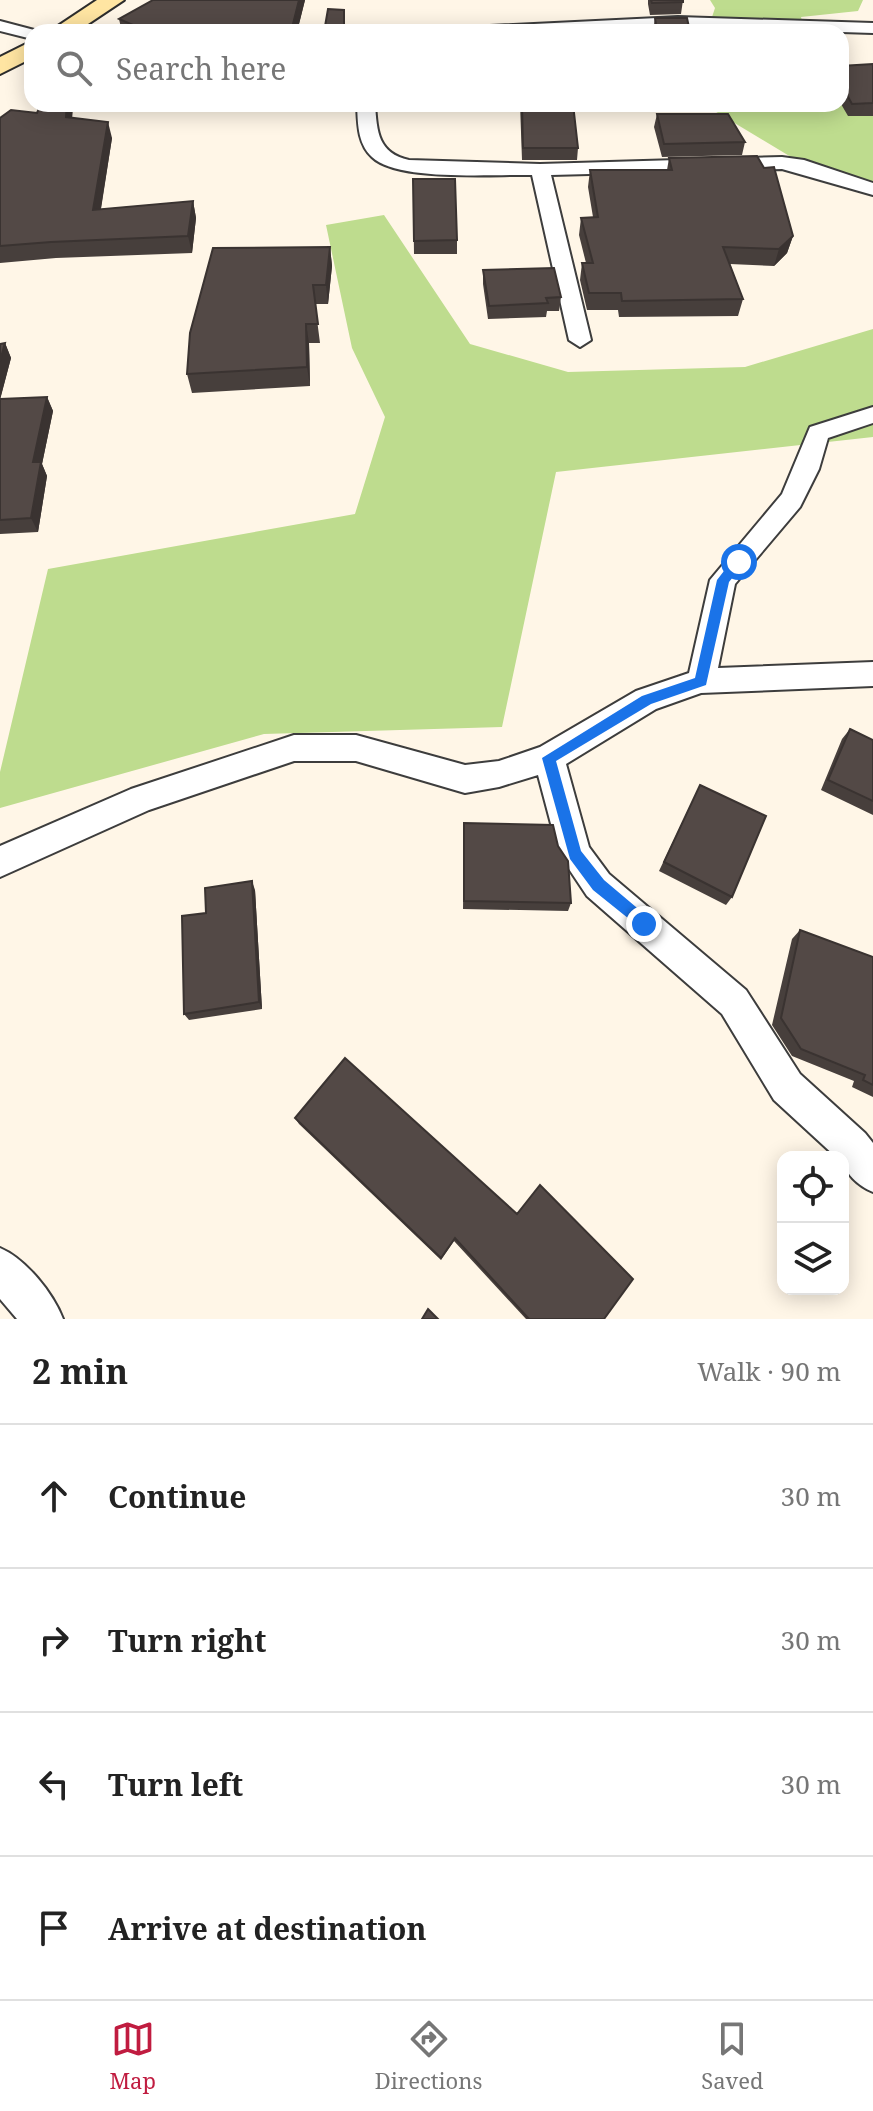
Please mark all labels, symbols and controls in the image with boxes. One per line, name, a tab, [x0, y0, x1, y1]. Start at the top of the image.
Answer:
search box	[24, 24, 849, 112]
icon: search	[52, 46, 96, 90]
text: Search here	[116, 48, 286, 89]
route start	[721, 544, 757, 580]
route end	[626, 906, 662, 942]
map controls	[777, 1151, 849, 1295]
button: locate	[777, 1151, 849, 1223]
button: layers	[777, 1223, 849, 1295]
text: 2 min	[32, 1348, 128, 1394]
text: Walk · 90 m	[697, 1353, 841, 1389]
icon: ahead	[32, 1474, 76, 1518]
text: Continue	[108, 1476, 246, 1517]
text: 30 m	[781, 1478, 841, 1514]
icon: right	[32, 1618, 76, 1662]
text: Turn right	[108, 1620, 266, 1661]
text: 30 m	[781, 1622, 841, 1658]
icon: left	[32, 1762, 76, 1806]
text: Turn left	[108, 1764, 243, 1805]
text: 30 m	[781, 1766, 841, 1802]
icon: arrive	[32, 1906, 76, 1950]
text: Arrive at destination	[108, 1908, 427, 1949]
tab: Map	[109, 2017, 156, 2095]
tab: Directions	[375, 2017, 482, 2095]
tab: Saved	[701, 2017, 764, 2095]

